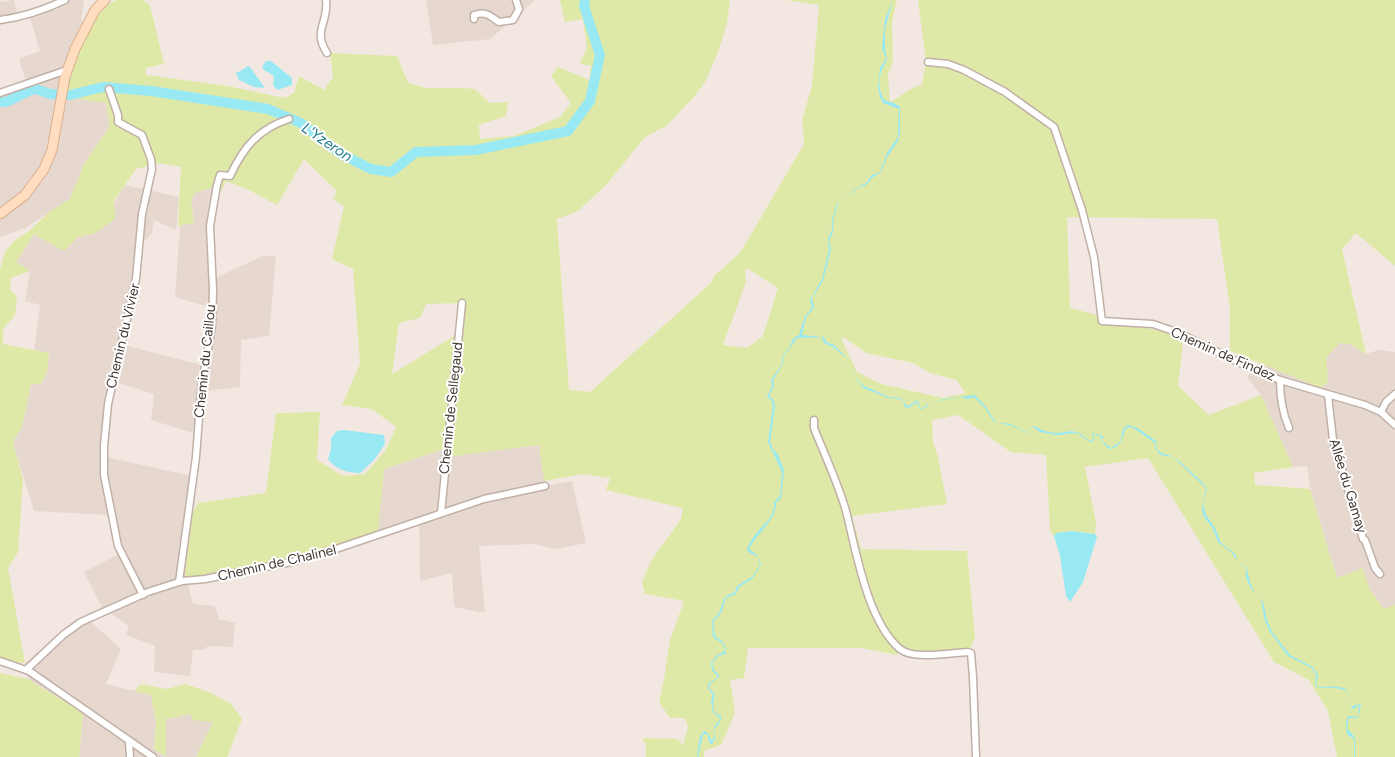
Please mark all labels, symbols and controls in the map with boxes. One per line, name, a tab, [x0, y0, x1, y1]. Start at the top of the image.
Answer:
water label: L'Yzeron	[298, 119, 356, 165]
street label: Chemin du Vivier	[103, 282, 143, 390]
street label: Chemin du Caillou	[191, 303, 219, 419]
street label: Chemin de Findez	[1168, 323, 1278, 385]
street label: Chemin de Sellegaud	[436, 341, 466, 475]
street label: Allée du Gamay	[1326, 437, 1371, 536]
street label: Chemin de Chalinel	[216, 541, 338, 585]

